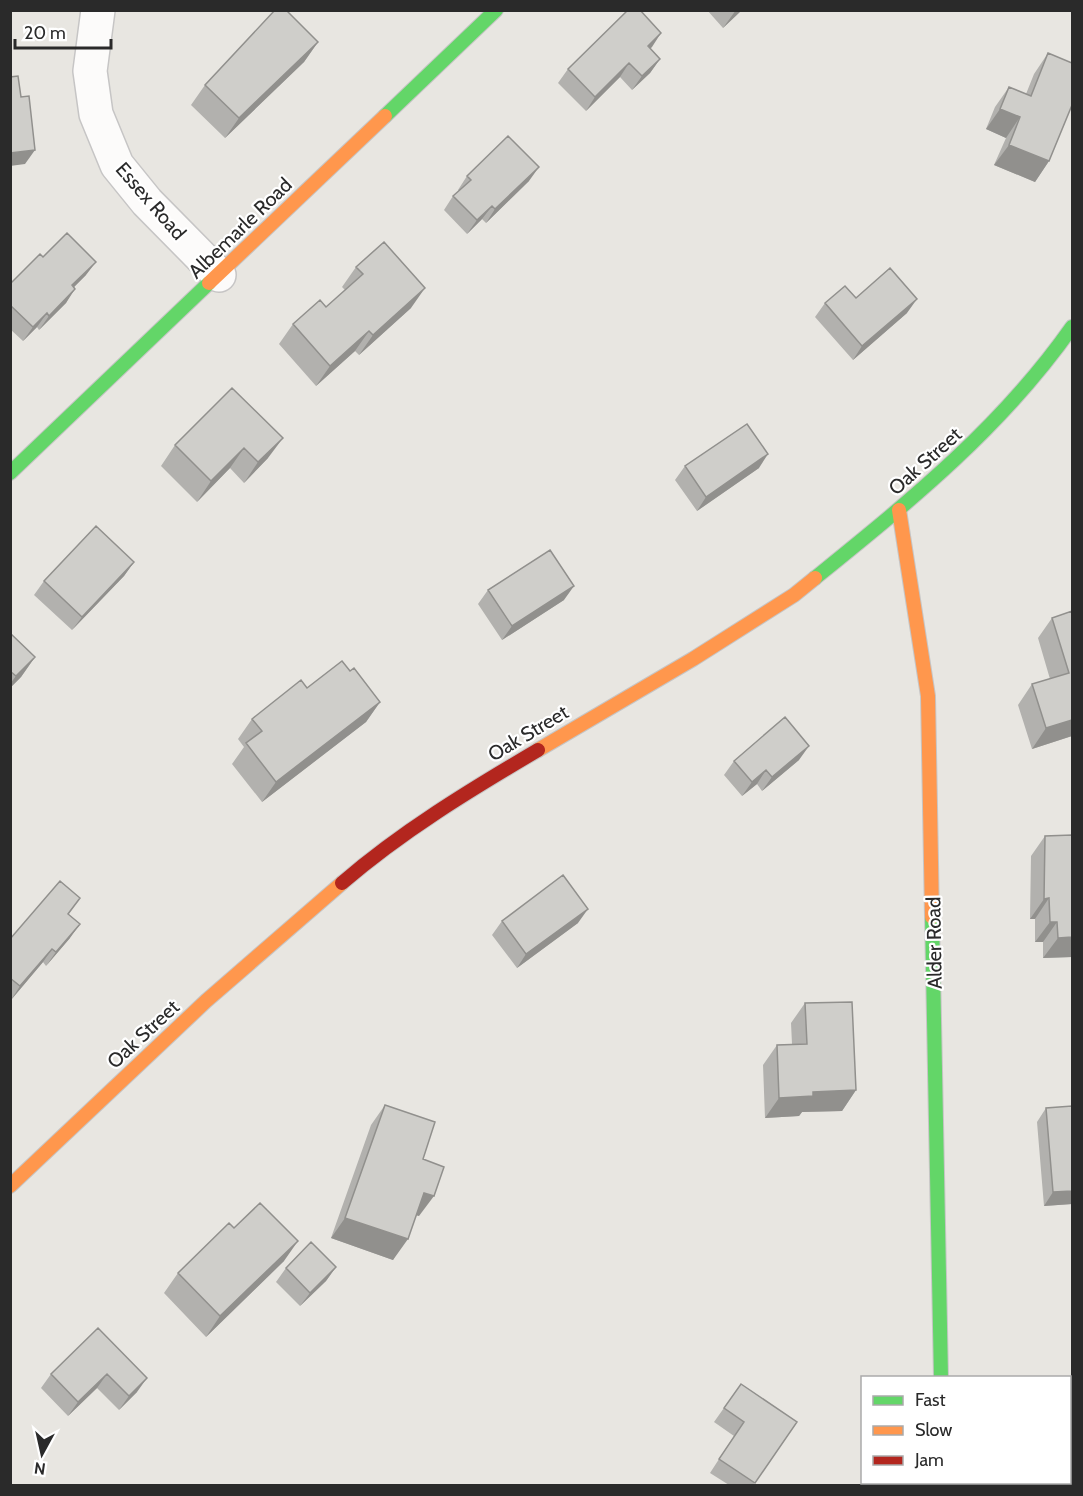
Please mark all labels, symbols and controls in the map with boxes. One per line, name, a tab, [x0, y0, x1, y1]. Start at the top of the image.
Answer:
scale bar	[15, 12, 111, 50]
text: 20 m	[24, 22, 66, 44]
street label: Essex Road	[111, 157, 191, 245]
street label: Albemarle Road	[183, 173, 297, 283]
street label: Oak Street	[884, 422, 967, 500]
street label: Oak Street	[483, 699, 573, 766]
street label: Alder Road	[921, 897, 947, 989]
street label: Oak Street	[102, 994, 184, 1073]
legend	[861, 1376, 1071, 1484]
text: Fast	[915, 1389, 946, 1411]
text: Slow	[915, 1419, 952, 1441]
north arrow	[12, 1424, 72, 1484]
text: Jam	[914, 1449, 944, 1471]
text: N	[33, 1458, 47, 1479]

